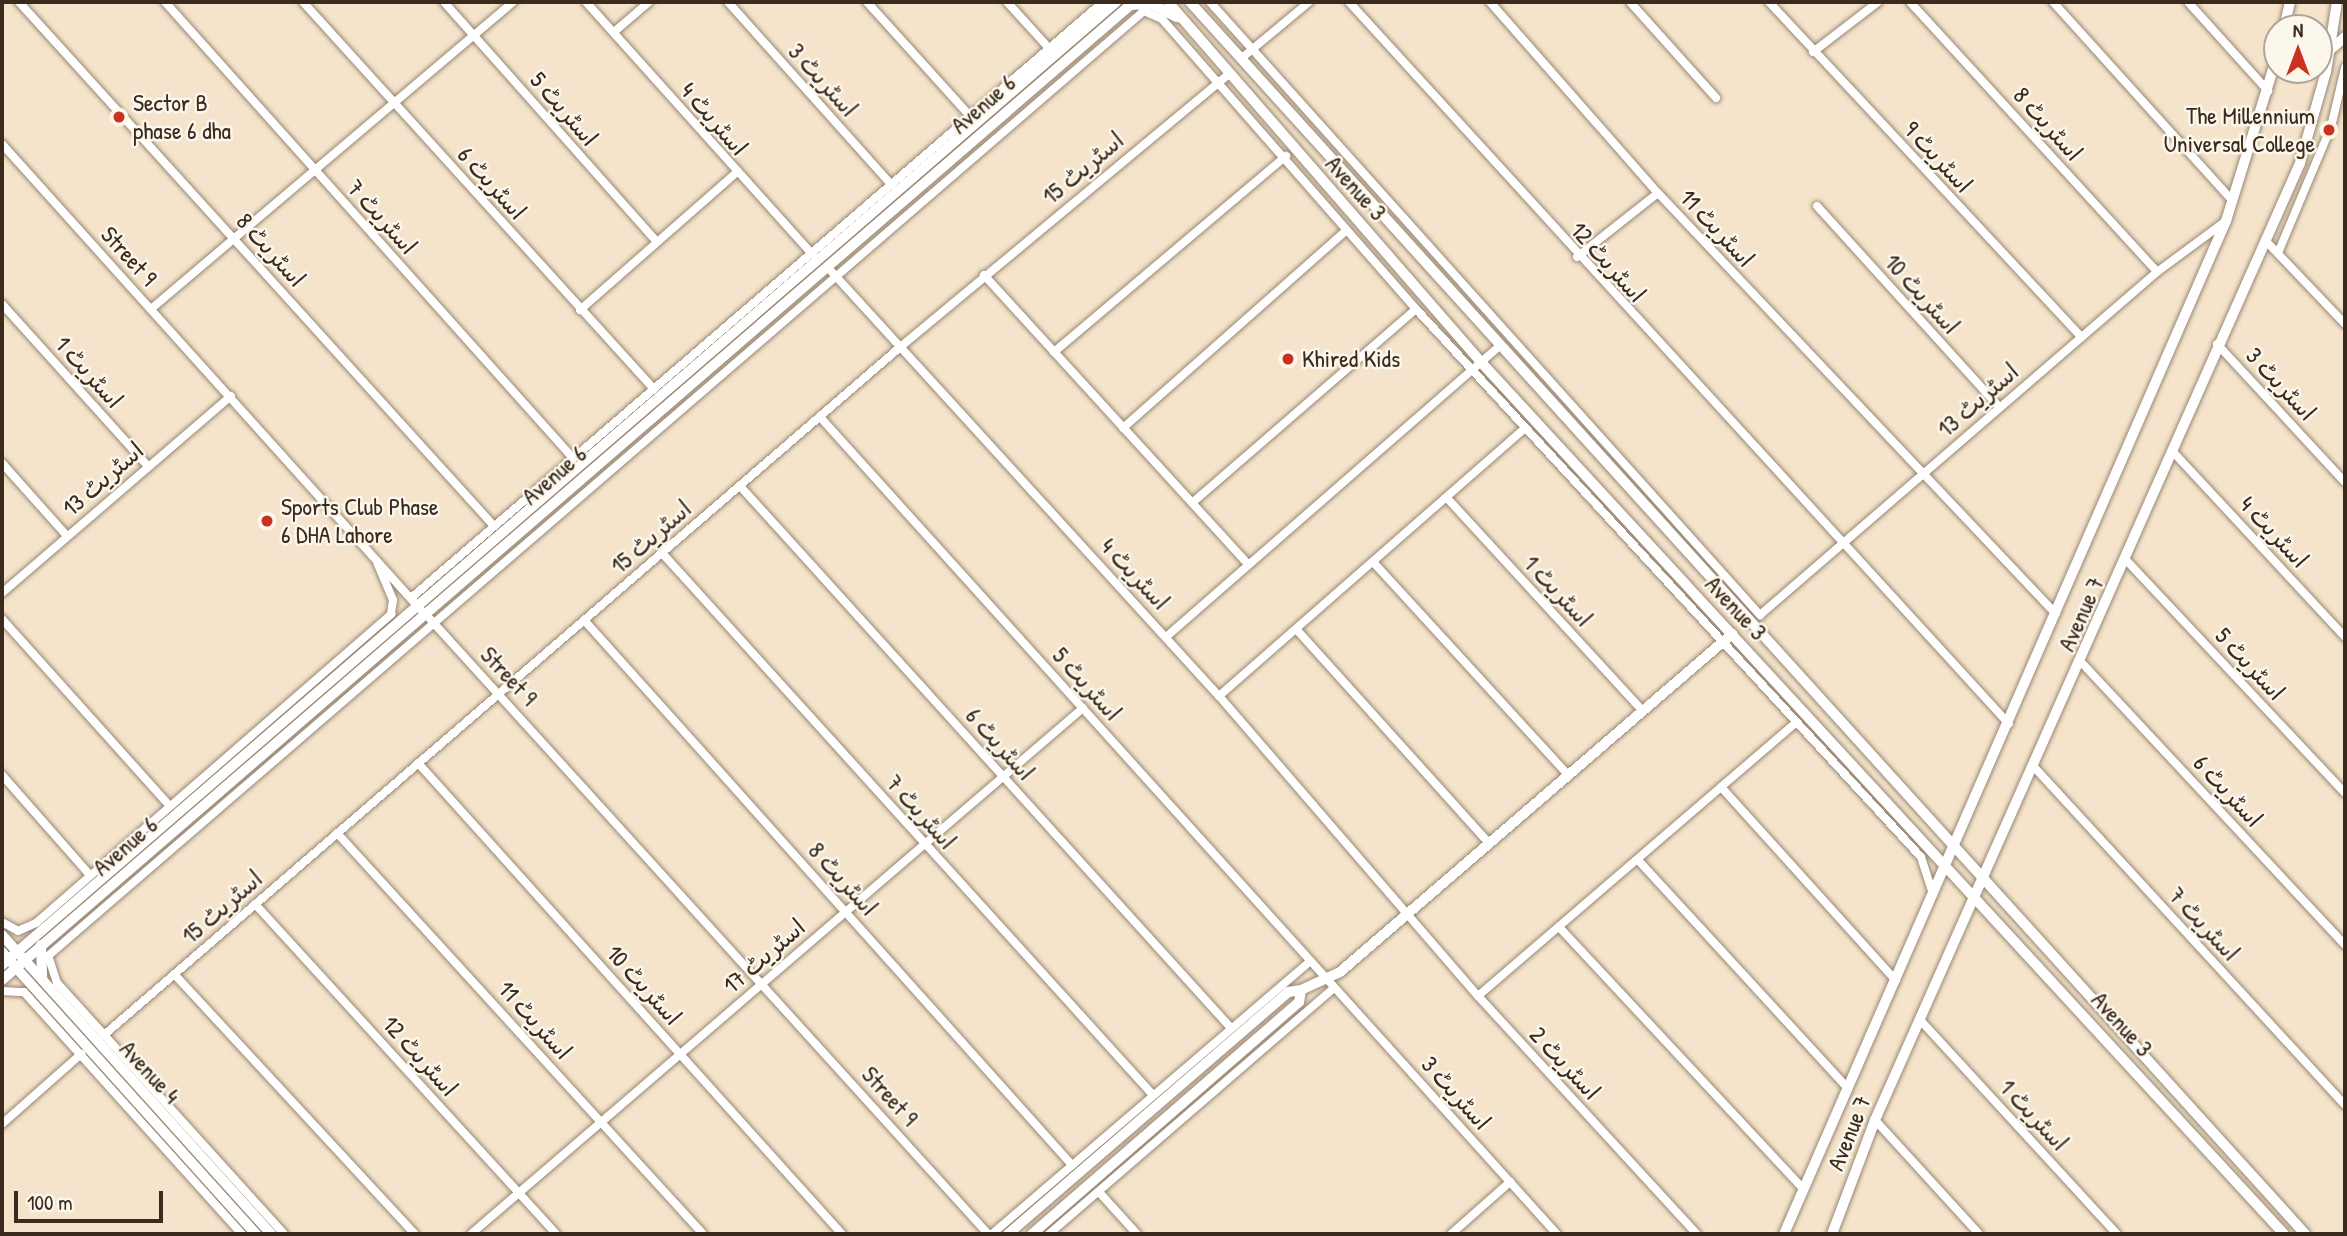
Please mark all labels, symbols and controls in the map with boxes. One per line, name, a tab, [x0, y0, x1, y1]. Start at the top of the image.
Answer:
north arrow	[2263, 14, 2333, 84]
text: N	[2293, 17, 2303, 43]
street label: اسٹریٹ 3	[782, 37, 864, 123]
street label: اسٹریٹ 5	[524, 66, 604, 152]
street label: Avenue 6	[945, 68, 1021, 140]
street label: اسٹریٹ 4	[674, 76, 754, 162]
street label: اسٹریٹ 8	[2007, 81, 2089, 167]
place label: Sector B phase 6 dha	[133, 89, 231, 145]
place label: The Millennium Universal College	[2164, 102, 2315, 158]
marker: Sector B phase 6 dha	[111, 109, 127, 125]
street label: اسٹریٹ 9	[1898, 115, 1978, 199]
marker: The Millennium Universal College	[2321, 122, 2337, 138]
street label: اسٹریٹ 15	[1036, 126, 1130, 210]
street label: اسٹریٹ 6	[452, 141, 532, 225]
street label: Avenue 3	[1319, 150, 1393, 226]
street label: اسٹریٹ 7	[341, 174, 423, 260]
street label: اسٹریٹ 11	[1674, 183, 1760, 273]
street label: اسٹریٹ 8	[230, 207, 312, 293]
street label: اسٹریٹ 12	[1564, 216, 1652, 308]
street label: Street 9	[95, 220, 163, 292]
street label: اسٹریٹ 10	[1878, 248, 1966, 340]
street label: اسٹریٹ 1	[49, 330, 129, 414]
street label: اسٹریٹ 3	[2240, 341, 2322, 427]
place label: Khired Kids	[1302, 345, 1400, 373]
marker: Khired Kids	[1280, 351, 1296, 367]
street label: اسٹریٹ 13	[1931, 357, 2025, 443]
street label: اسٹریٹ 13	[56, 436, 150, 522]
street label: Avenue 6	[516, 439, 592, 511]
street label: اسٹریٹ 4	[2234, 490, 2314, 574]
place label: Sports Club Phase 6 DHA Lahore	[281, 493, 439, 549]
street label: اسٹریٹ 15	[605, 494, 697, 580]
marker: Sports Club Phase 6 DHA Lahore	[259, 513, 275, 529]
street label: اسٹریٹ 4	[1095, 532, 1175, 616]
street label: اسٹریٹ 1	[1518, 549, 1598, 633]
street label: Avenue 3	[1699, 570, 1773, 646]
street label: Avenue 7	[2052, 572, 2110, 656]
street label: اسٹریٹ 5	[2209, 622, 2291, 706]
street label: Street 9	[475, 641, 543, 711]
street label: اسٹریٹ 5	[1047, 641, 1127, 727]
street label: اسٹریٹ 6	[960, 702, 1040, 786]
street label: اسٹریٹ 6	[2187, 749, 2269, 833]
street label: اسٹریٹ 7	[880, 769, 962, 855]
street label: Avenue 6	[87, 810, 163, 882]
street label: اسٹریٹ 8	[802, 836, 884, 922]
street label: اسٹریٹ 15	[176, 864, 268, 950]
street label: اسٹریٹ 7	[2163, 881, 2245, 967]
street label: اسٹریٹ 17	[717, 913, 811, 999]
street label: اسٹریٹ 10	[600, 939, 688, 1031]
street label: اسٹریٹ 11	[492, 975, 578, 1065]
street label: Avenue 3	[2085, 986, 2159, 1062]
street label: اسٹریٹ 12	[376, 1010, 464, 1102]
street label: اسٹریٹ 2	[1524, 1020, 1606, 1106]
street label: Avenue 4	[114, 1035, 186, 1109]
street label: اسٹریٹ 3	[1415, 1050, 1497, 1136]
street label: Street 9	[856, 1060, 924, 1132]
street label: اسٹریٹ 1	[1994, 1073, 2074, 1157]
street label: Avenue 7	[1821, 1091, 1877, 1175]
scale bar	[18, 1176, 166, 1220]
text: 100 m	[27, 1188, 73, 1217]

